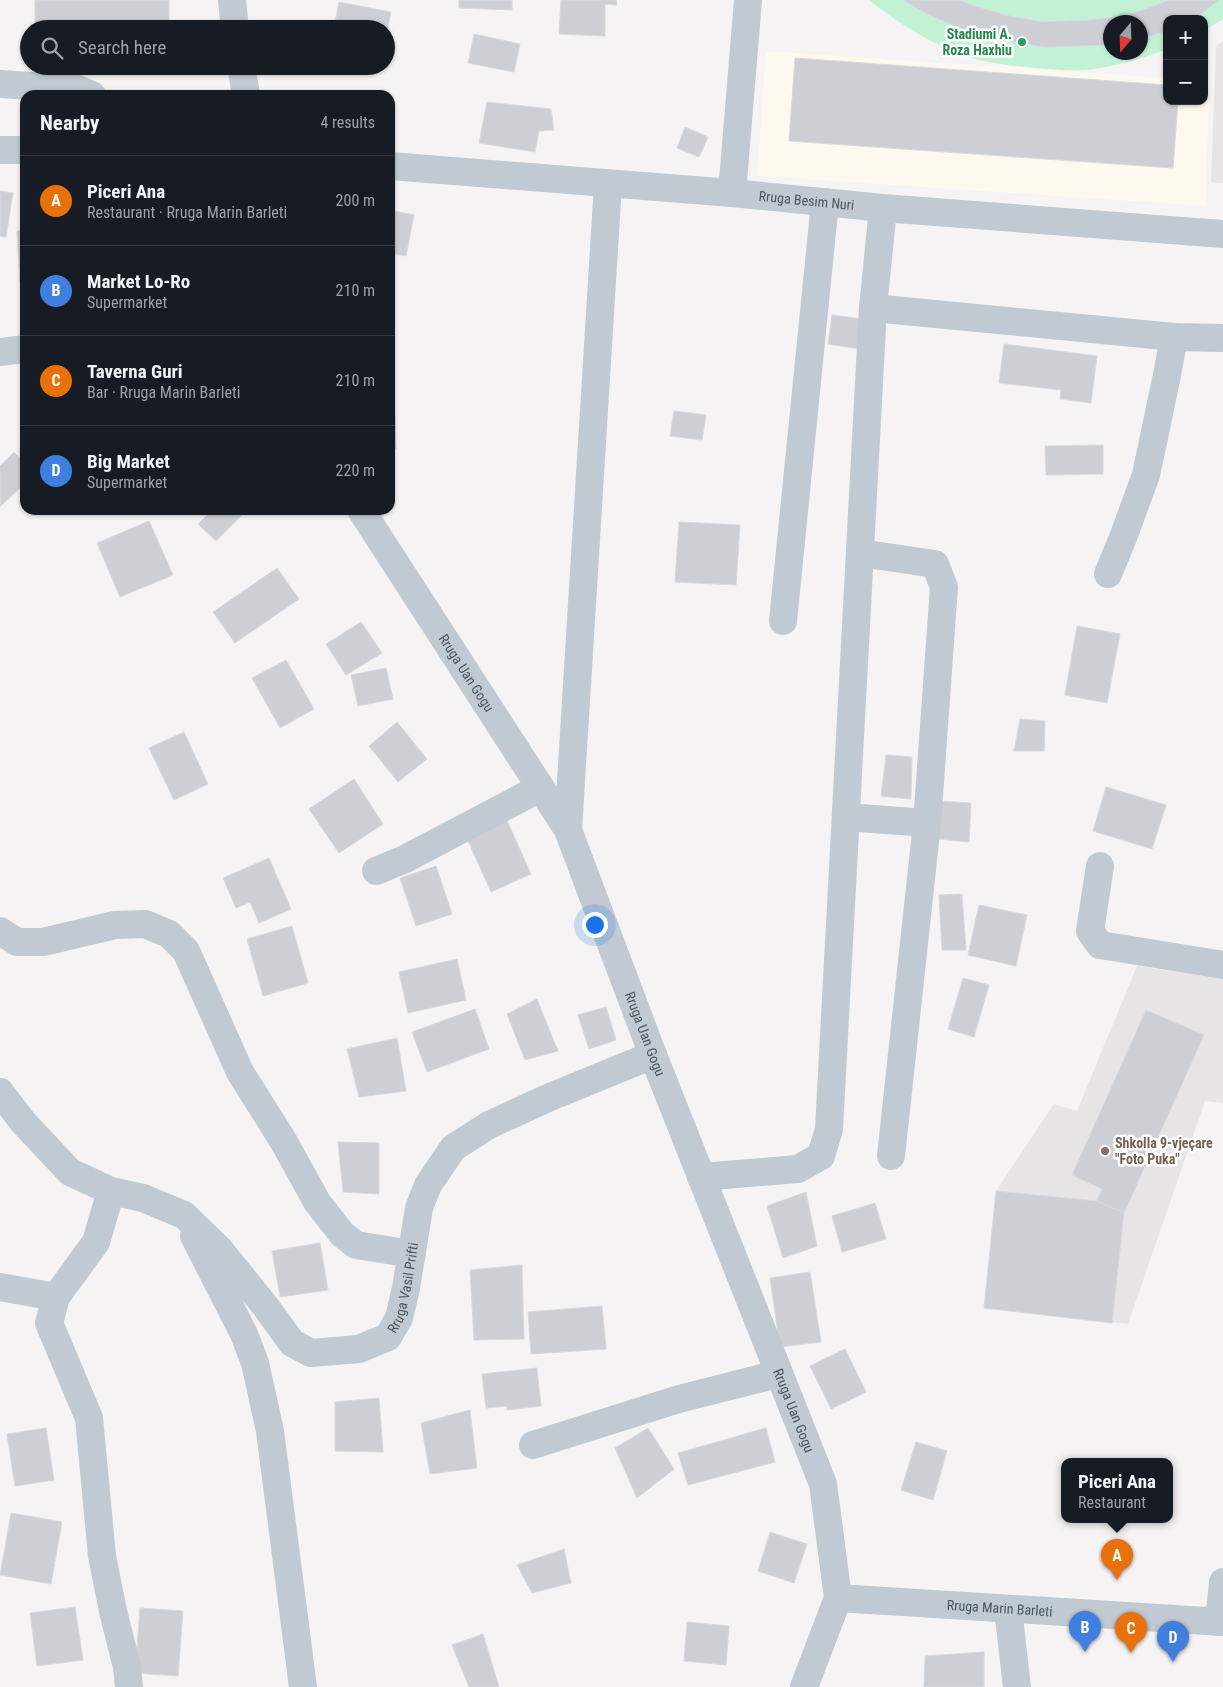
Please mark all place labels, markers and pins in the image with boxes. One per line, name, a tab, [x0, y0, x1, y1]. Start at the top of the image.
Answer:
place label: Stadiumi A. Roza Haxhiu	[942, 26, 1012, 58]
marker: Stadiumi A. Roza Haxhiu	[1016, 36, 1028, 48]
place label: Shkolla 9-vjeçare "Foto Puka"	[1115, 1135, 1213, 1167]
marker: Shkolla 9-vjeçare "Foto Puka"	[1099, 1145, 1111, 1157]
pin: A	[1101, 1539, 1133, 1580]
pin: B	[1069, 1611, 1101, 1652]
pin: C	[1115, 1612, 1147, 1653]
pin: D	[1157, 1621, 1189, 1662]

